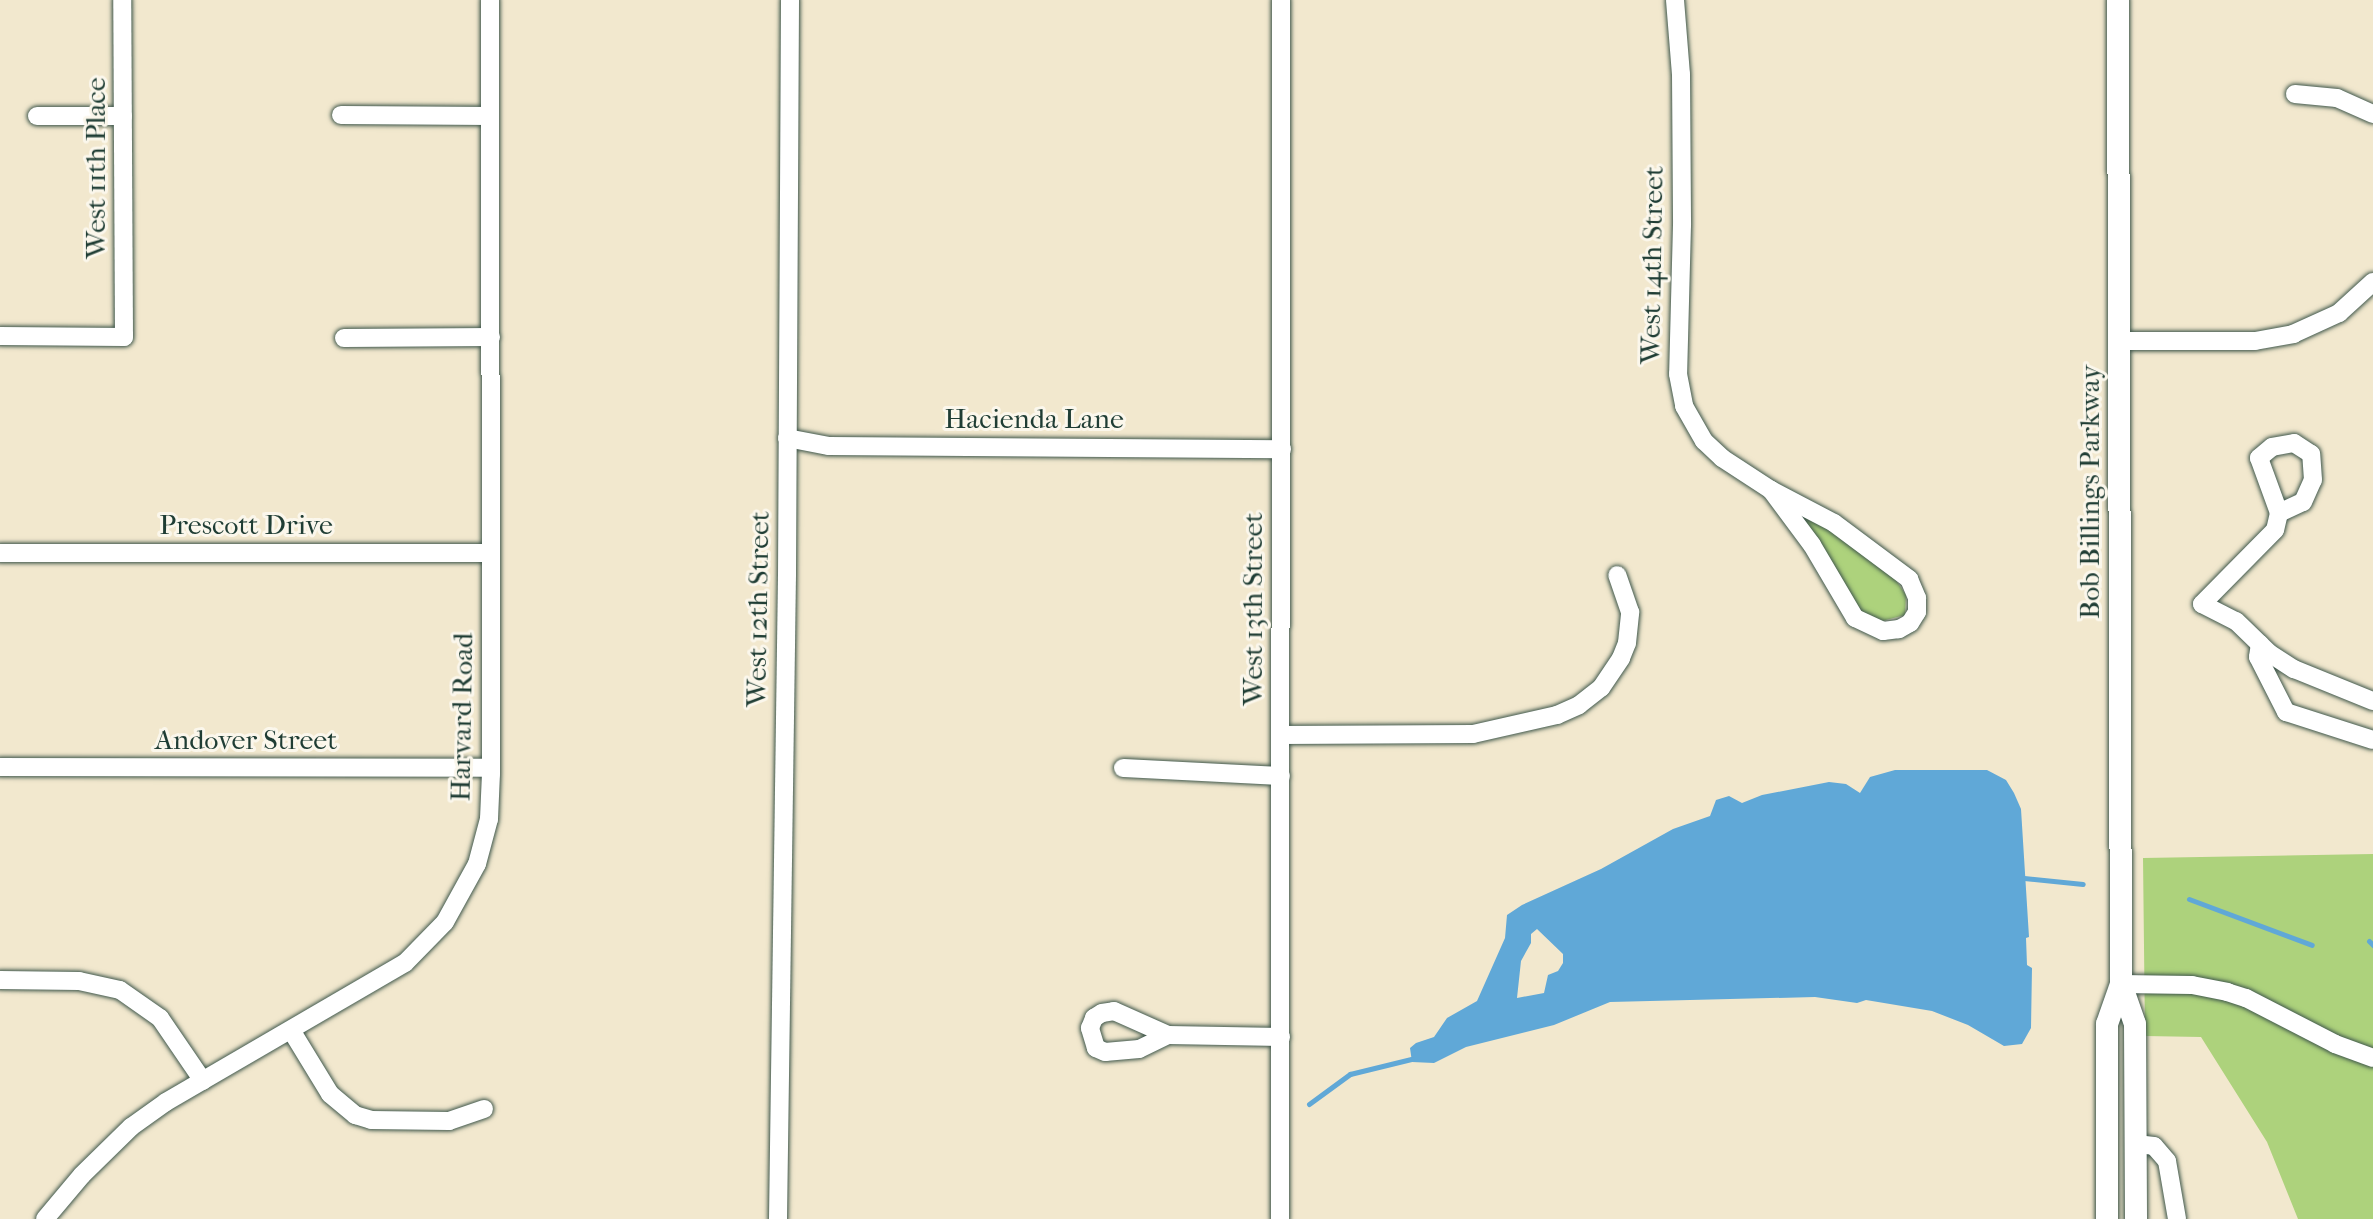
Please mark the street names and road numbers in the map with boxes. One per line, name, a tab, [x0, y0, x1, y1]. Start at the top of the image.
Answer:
street label: West 11th Place	[79, 77, 113, 259]
street label: West 14th Street	[1633, 166, 1671, 364]
street label: Bob Billings Parkway	[2073, 365, 2107, 619]
street label: Hacienda Lane	[944, 402, 1124, 436]
street label: Prescott Drive	[159, 508, 333, 542]
street label: West 12th Street	[739, 511, 777, 707]
street label: West 13th Street	[1236, 513, 1270, 705]
street label: Harvard Road	[444, 632, 480, 802]
street label: Andover Street	[155, 723, 337, 757]

